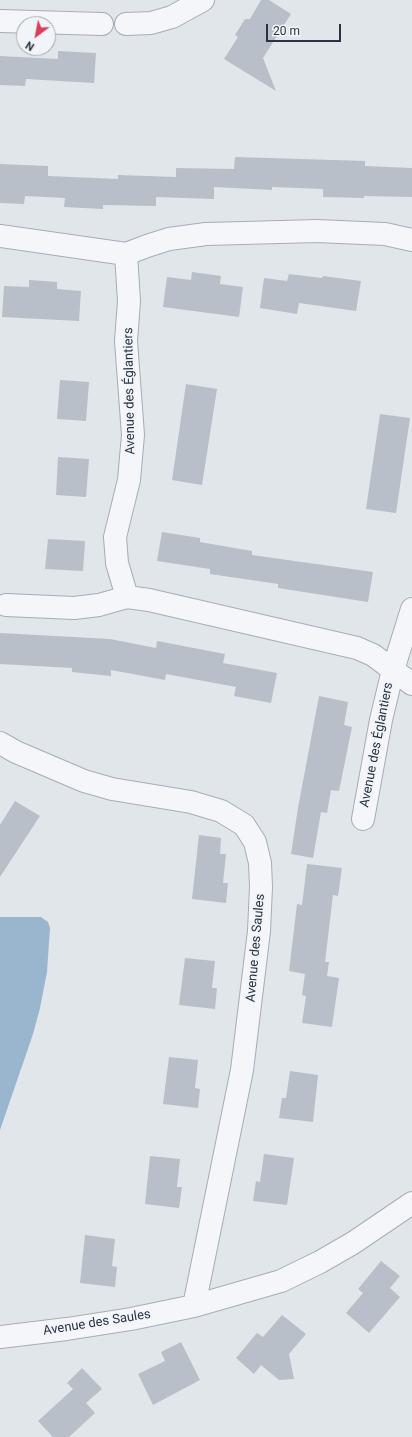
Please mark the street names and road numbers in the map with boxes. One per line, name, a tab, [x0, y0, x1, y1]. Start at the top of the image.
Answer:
street label: Avenue des Églantiers	[121, 327, 139, 455]
street label: Avenue des Églantiers	[357, 681, 397, 809]
street label: Avenue des Saules	[243, 893, 269, 1003]
street label: Avenue des Saules	[42, 1307, 152, 1339]

